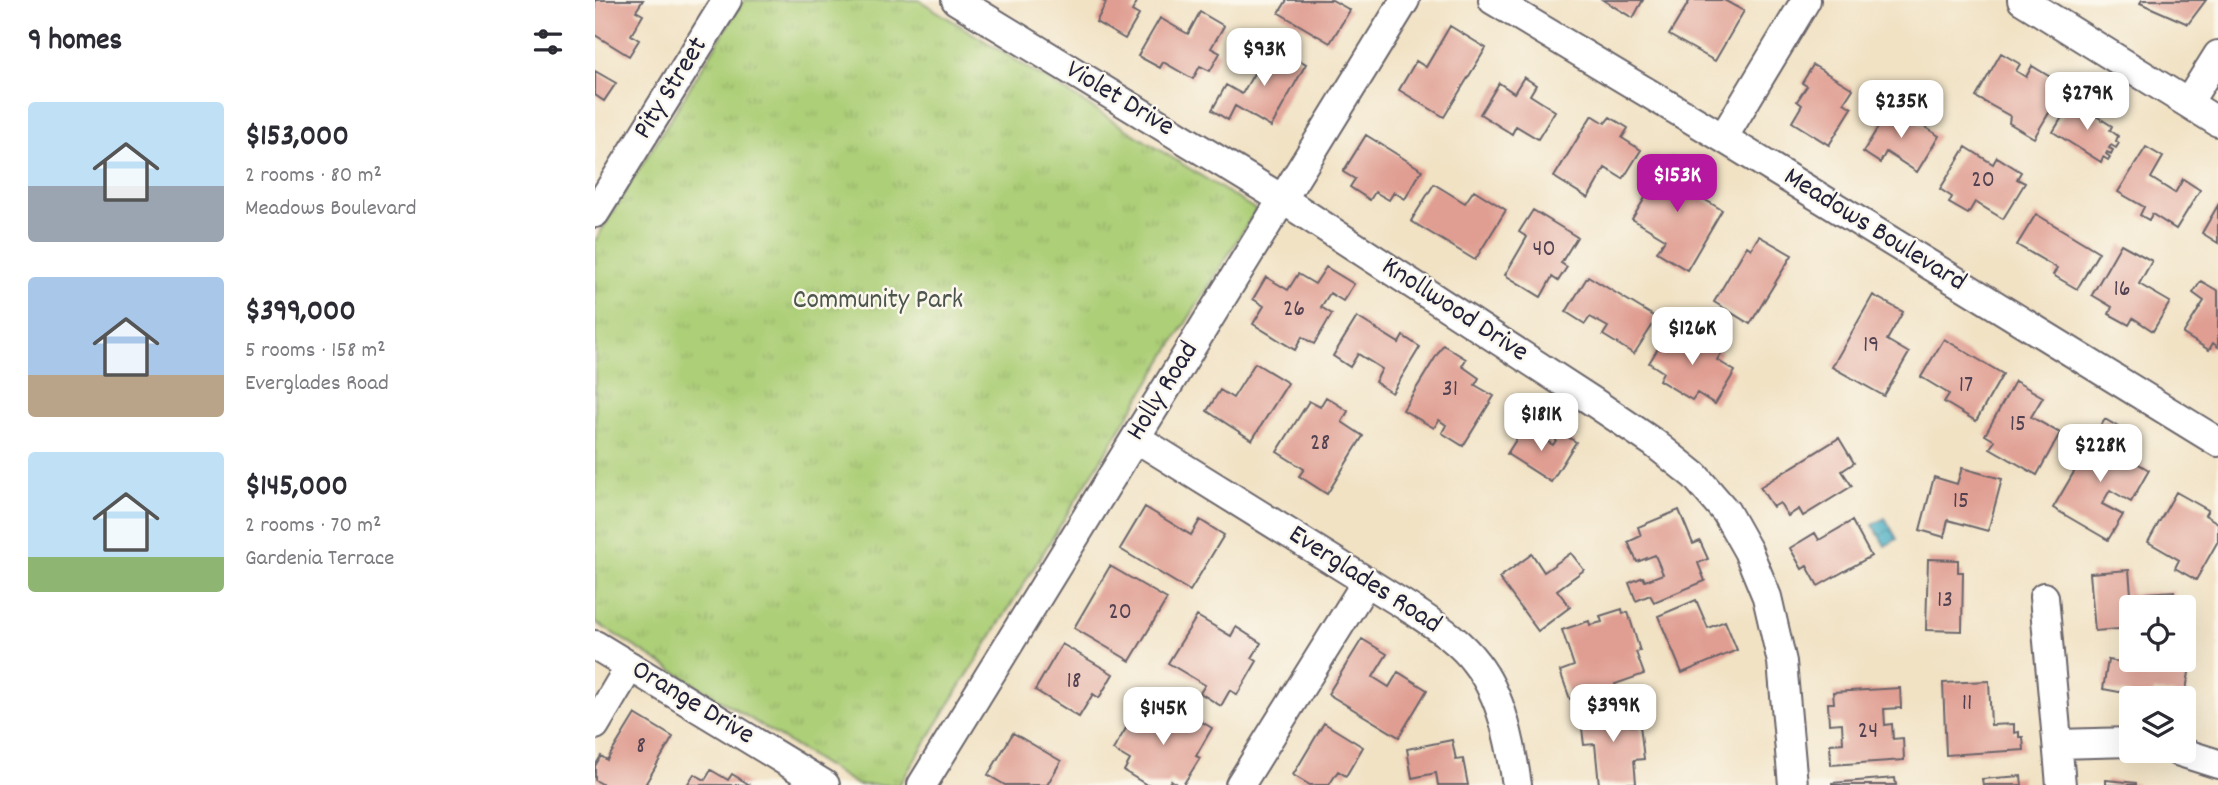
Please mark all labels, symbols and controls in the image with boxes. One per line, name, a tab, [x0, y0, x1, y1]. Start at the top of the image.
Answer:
text: 9 homes	[28, 21, 122, 64]
icon: filters	[529, 23, 567, 61]
pin: $93K	[1223, 28, 1305, 88]
street label: Pity Street	[625, 30, 719, 148]
text: $93K	[1242, 34, 1286, 67]
street label: Violet Drive	[1057, 52, 1181, 148]
pin: $279K	[2038, 72, 2136, 132]
text: $279K	[2061, 78, 2113, 111]
pin: $235K	[1852, 80, 1950, 140]
text: $235K	[1874, 86, 1928, 119]
text: $153,000	[245, 117, 349, 160]
icon: home	[84, 130, 168, 214]
pin: $153K	[1628, 154, 1726, 214]
street label: Meadows Boulevard	[1775, 159, 1973, 303]
text: 2 rooms · 80 m²	[245, 160, 382, 193]
text: $153K	[1653, 160, 1701, 193]
house number: 20	[1971, 164, 1995, 198]
text: Meadows Boulevard	[245, 193, 417, 226]
house number: 40	[1532, 233, 1556, 267]
street label: Knollwood Drive	[1373, 248, 1535, 374]
house number: 16	[2113, 273, 2131, 307]
park label: Community Park	[793, 282, 963, 322]
text: $399,000	[245, 292, 356, 335]
house number: 26	[1283, 293, 1305, 327]
icon: home	[84, 305, 168, 389]
pin: $126K	[1643, 308, 1741, 367]
text: $126K	[1668, 313, 1716, 346]
house number: 19	[1863, 329, 1879, 363]
text: 5 rooms · 158 m²	[245, 335, 386, 368]
street label: Holly Road	[1118, 335, 1210, 449]
text: Everglades Road	[245, 368, 389, 401]
house number: 17	[1959, 369, 1973, 403]
house number: 31	[1442, 373, 1458, 407]
pin: $181K	[1492, 393, 1590, 453]
text: $181K	[1520, 399, 1562, 432]
house number: 15	[2010, 408, 2026, 442]
pin: $228K	[2051, 424, 2149, 484]
house number: 28	[1310, 427, 1330, 461]
text: $228K	[2074, 430, 2126, 463]
text: $145,000	[245, 467, 348, 510]
icon: home	[84, 480, 168, 564]
house number: 15	[1953, 485, 1969, 519]
text: 2 rooms · 70 m²	[245, 510, 381, 543]
street label: Everglades Road	[1280, 517, 1448, 645]
text: Gardenia Terrace	[245, 543, 394, 576]
house number: 13	[1937, 584, 1953, 618]
map controls	[2119, 595, 2196, 763]
button: locate	[2119, 595, 2196, 672]
house number: 20	[1108, 596, 1132, 630]
street label: Orange Drive	[623, 651, 761, 757]
house number: 18	[1067, 665, 1081, 699]
pin: $399K	[1564, 684, 1662, 744]
button: layers	[2119, 686, 2196, 763]
house number: 11	[1962, 687, 1972, 721]
pin: $145K	[1114, 688, 1212, 747]
text: $399K	[1586, 690, 1640, 723]
text: $145K	[1139, 693, 1187, 726]
house number: 24	[1858, 715, 1878, 749]
house number: 8	[636, 730, 646, 764]

